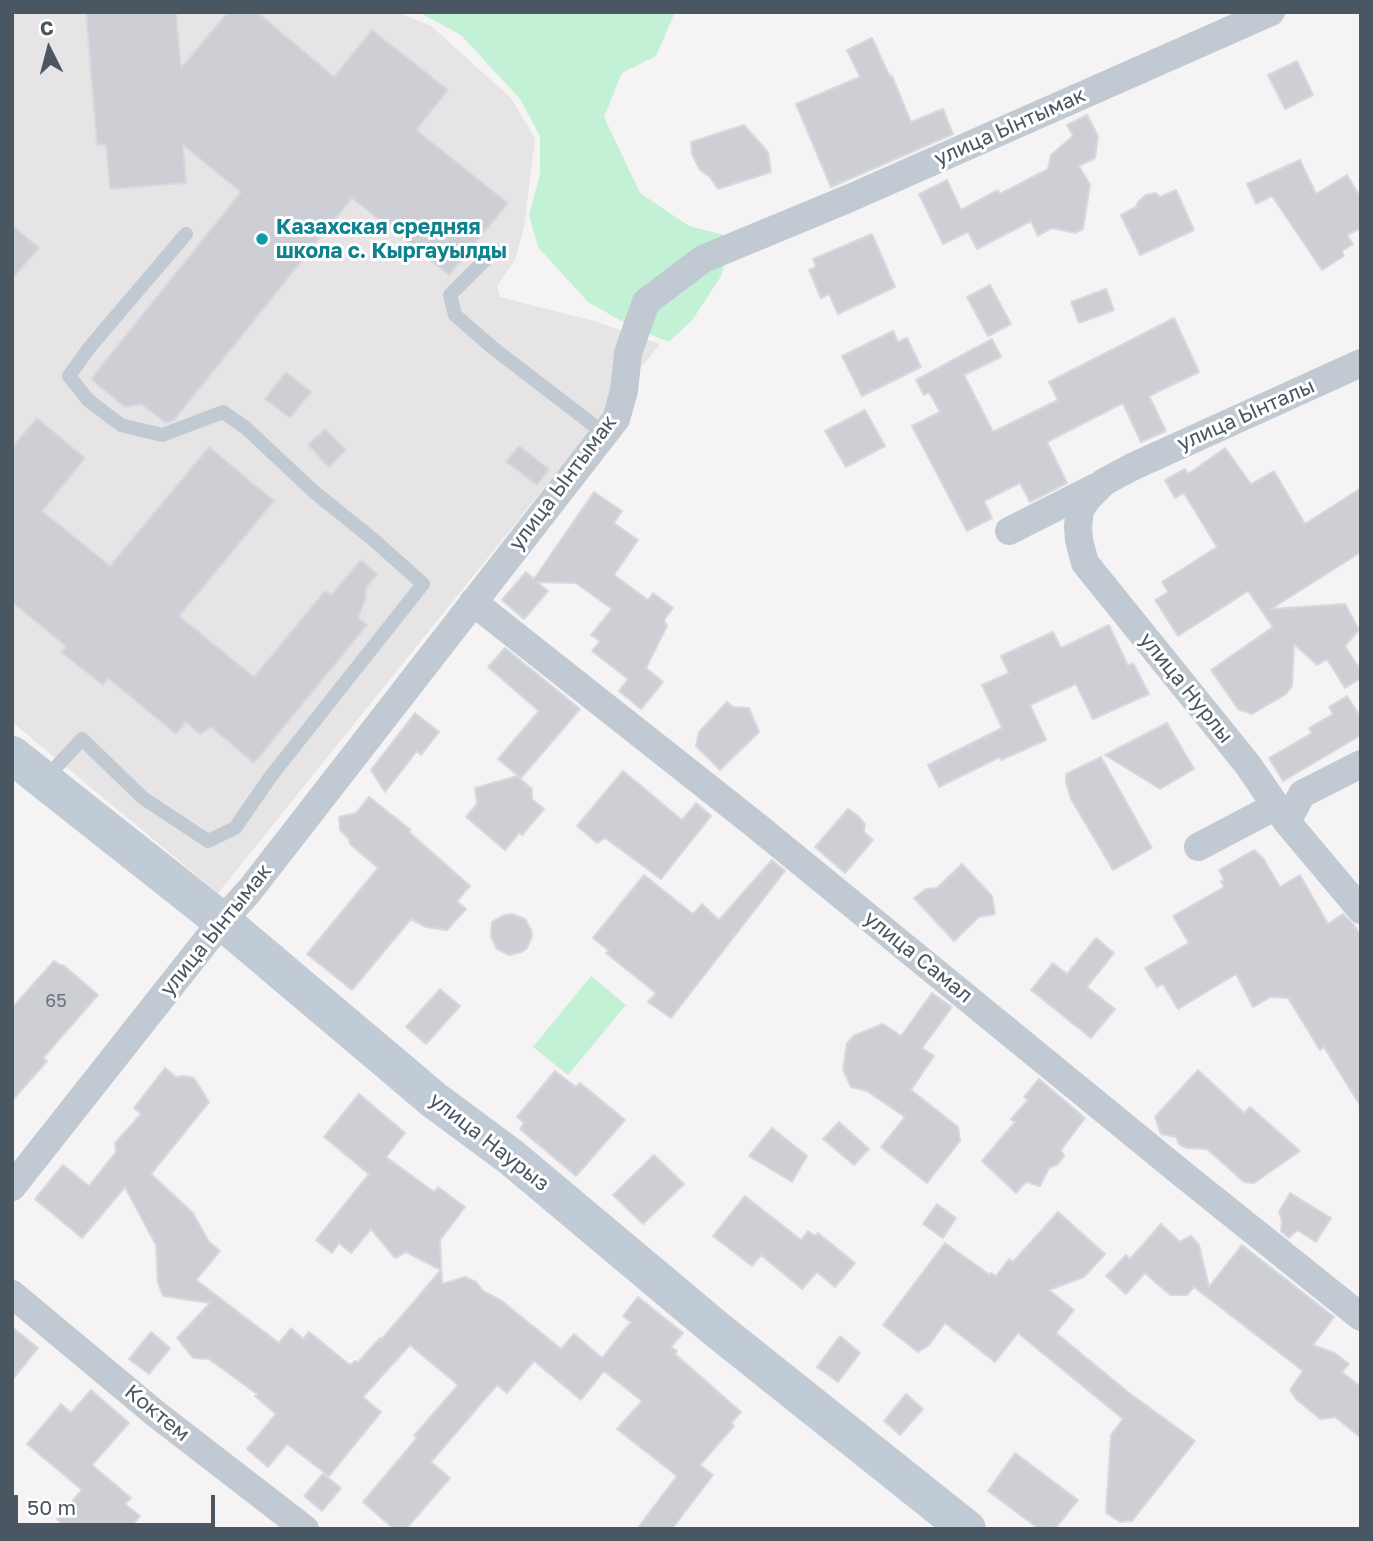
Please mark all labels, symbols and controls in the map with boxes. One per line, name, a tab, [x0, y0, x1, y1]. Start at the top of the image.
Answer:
north arrow	[14, 14, 84, 84]
text: С	[39, 15, 55, 40]
street label: улица Ынтымак	[930, 82, 1090, 172]
place label: Казахская средняя школа с. Кыргауылды	[276, 214, 507, 264]
marker: Казахская средняя школа с. Кыргауылды	[254, 231, 270, 247]
street label: улица Ынталы	[1173, 373, 1319, 457]
street label: улица Ынтымак	[504, 410, 622, 556]
street label: улица Нурлы	[1134, 628, 1238, 748]
street label: улица Ынтымак	[155, 859, 277, 1001]
street label: улица Самал	[859, 906, 977, 1008]
house number: 65	[45, 990, 67, 1012]
street label: улица Наурыз	[424, 1087, 554, 1197]
street label: Коктем	[119, 1379, 195, 1447]
scale bar	[18, 1482, 219, 1526]
text: 50 m	[27, 1494, 76, 1520]

